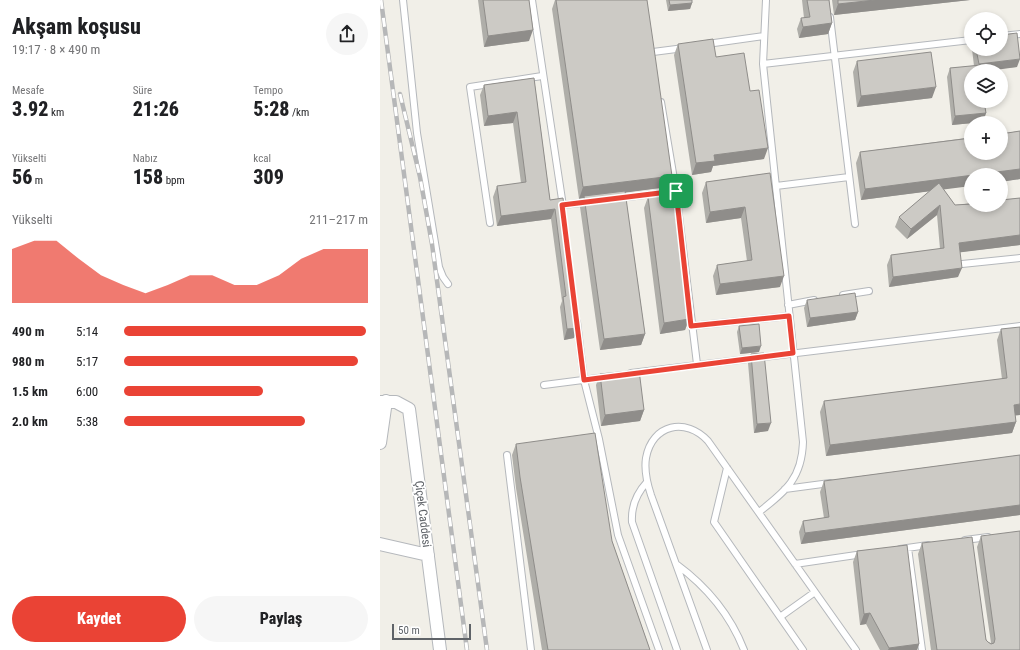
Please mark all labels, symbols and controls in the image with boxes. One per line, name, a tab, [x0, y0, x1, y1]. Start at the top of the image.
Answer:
map controls	[964, 12, 1008, 212]
button: locate	[964, 12, 1008, 56]
button: share	[326, 13, 368, 55]
text: Akşam koşusu	[12, 14, 141, 39]
text: 19:17 · 8 × 490 m	[12, 42, 100, 57]
button: layers	[964, 64, 1008, 108]
text: Mesafe	[12, 84, 44, 97]
text: Süre	[133, 84, 152, 97]
text: Tempo	[253, 84, 283, 97]
text: 3.92	[12, 97, 48, 121]
text: 21:26	[133, 97, 179, 121]
text: 5:28	[253, 97, 289, 121]
text: km	[48, 106, 64, 119]
text: /km	[289, 106, 309, 119]
button: +	[964, 116, 1008, 160]
text: Yükselti	[12, 152, 46, 165]
text: Nabız	[133, 152, 158, 165]
text: kcal	[253, 152, 271, 165]
text: 56	[12, 165, 32, 189]
text: 158	[133, 165, 163, 189]
text: 309	[253, 165, 284, 189]
button: −	[964, 168, 1008, 212]
text: m	[32, 174, 43, 187]
text: bpm	[163, 174, 185, 187]
pin	[659, 174, 693, 208]
icon: arrive	[665, 180, 687, 202]
text: Yükselti	[12, 212, 53, 227]
text: 211–217 m	[309, 212, 368, 227]
text: 490 m	[12, 324, 44, 339]
text: 5:14	[76, 324, 98, 339]
text: 980 m	[12, 354, 44, 369]
text: 5:17	[76, 354, 98, 369]
text: 1.5 km	[12, 384, 48, 399]
text: 6:00	[76, 384, 98, 399]
text: 2.0 km	[12, 414, 48, 429]
text: 5:38	[76, 414, 98, 429]
street label: Çiçek Caddesi	[412, 480, 434, 548]
button: Kaydet	[12, 596, 186, 642]
button: Paylaş	[194, 596, 368, 642]
scale bar	[392, 622, 471, 641]
text: 50 m	[398, 624, 420, 637]

